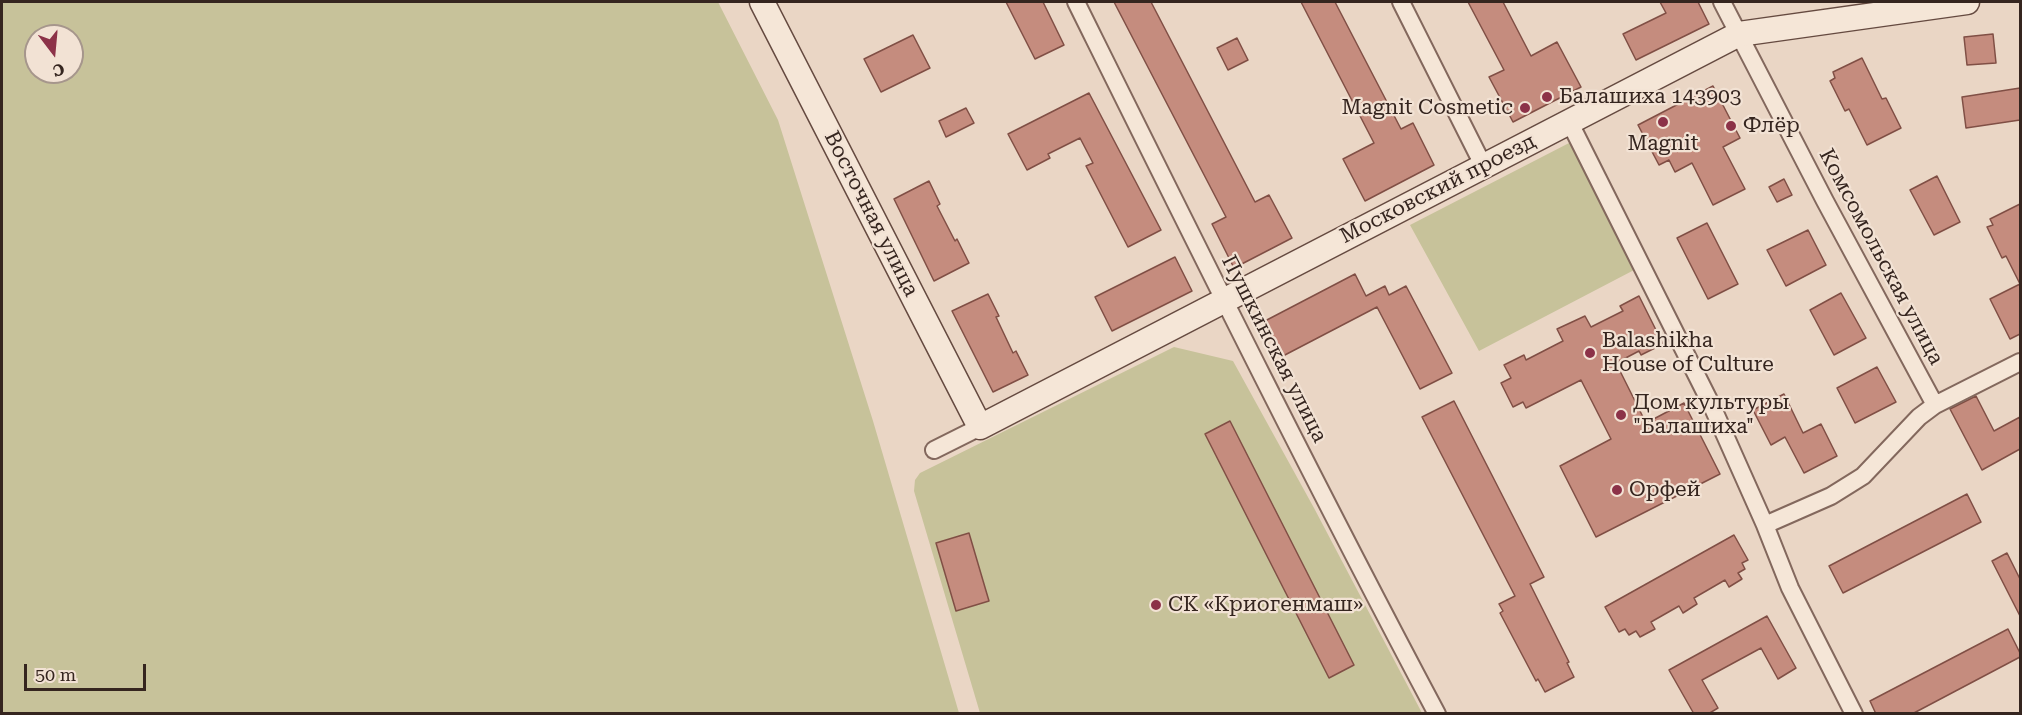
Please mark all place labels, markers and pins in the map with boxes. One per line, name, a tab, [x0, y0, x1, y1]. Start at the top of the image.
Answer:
place label: Балашиха 143903	[1559, 84, 1742, 110]
marker: Балашиха 143903	[1540, 90, 1554, 104]
place label: Magnit Cosmetic	[1342, 95, 1513, 121]
marker: Magnit Cosmetic	[1518, 101, 1532, 115]
place label: Флёр	[1743, 113, 1800, 139]
marker: Magnit	[1656, 115, 1670, 129]
marker: Флёр	[1724, 119, 1738, 133]
place label: Magnit	[1627, 131, 1699, 157]
place label: Balashikha House of Culture	[1602, 328, 1774, 378]
marker: Balashikha House of Culture	[1583, 346, 1597, 360]
place label: Дом культуры "Балашиха"	[1633, 390, 1789, 440]
marker: Дом культуры "Балашиха"	[1614, 408, 1628, 422]
place label: Орфей	[1629, 477, 1701, 503]
marker: Орфей	[1610, 483, 1624, 497]
place label: СК «Криогенмаш»	[1168, 592, 1363, 618]
marker: СК «Криогенмаш»	[1149, 598, 1163, 612]

